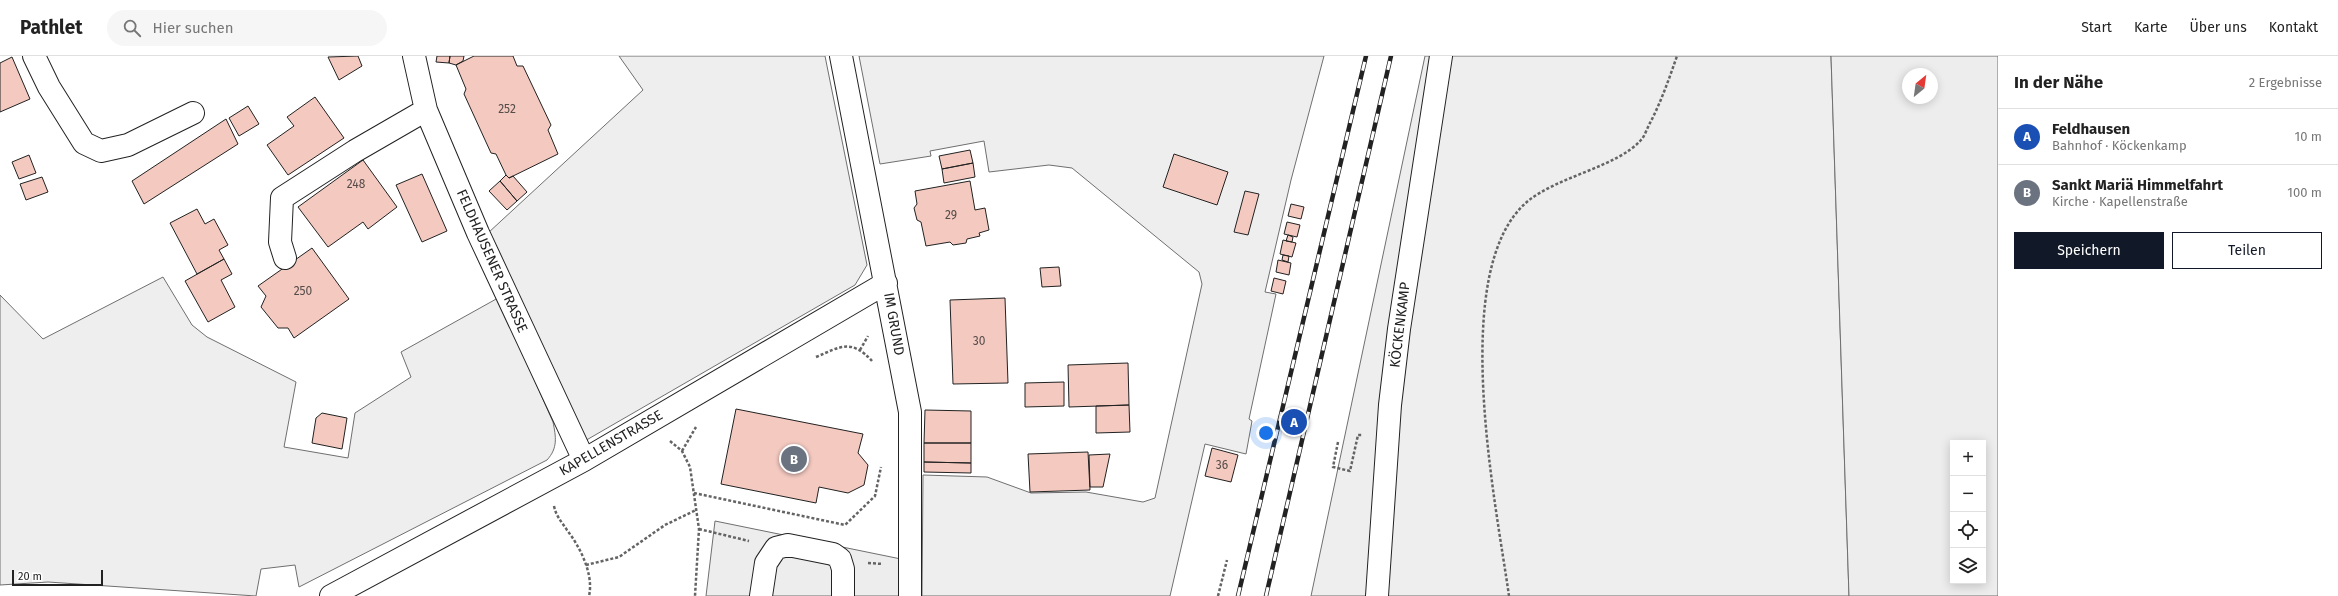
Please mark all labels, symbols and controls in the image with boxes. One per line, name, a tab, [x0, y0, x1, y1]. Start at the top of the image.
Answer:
search box	[107, 10, 387, 46]
text: Pathlet	[20, 16, 83, 39]
icon: search	[121, 17, 143, 39]
text: Hier suchen	[153, 19, 234, 37]
text: Start	[2081, 19, 2112, 36]
text: Karte	[2134, 19, 2168, 36]
text: Über uns	[2190, 19, 2247, 36]
text: Kontakt	[2269, 19, 2318, 36]
north arrow	[1902, 68, 1938, 104]
text: In der Nähe	[2014, 72, 2103, 93]
text: 2 Ergebnisse	[2249, 75, 2322, 90]
house number: 252	[498, 102, 516, 116]
text: Feldhausen	[2052, 120, 2130, 138]
text: A	[2023, 129, 2031, 144]
text: 10 m	[2295, 129, 2322, 144]
text: Bahnhof · Köckenkamp	[2052, 138, 2187, 153]
text: Sankt Mariä Himmelfahrt	[2052, 176, 2223, 194]
house number: 248	[347, 177, 366, 191]
text: B	[2023, 185, 2031, 200]
text: 100 m	[2287, 185, 2322, 200]
street label: FELDHAUSENER STRASSE	[453, 187, 531, 335]
text: Kirche · Kapellenstraße	[2052, 194, 2188, 209]
house number: 29	[945, 208, 957, 222]
button: Speichern	[2014, 232, 2164, 269]
button: Teilen	[2172, 232, 2322, 269]
street label: KÖCKENKAMP	[1385, 281, 1414, 369]
house number: 250	[294, 284, 313, 298]
street label: IM GRUND	[880, 291, 908, 357]
house number: 30	[973, 334, 986, 348]
street label: KAPELLENSTRASSE	[556, 407, 666, 479]
pin: A	[1281, 407, 1307, 437]
your location	[1256, 423, 1276, 443]
map controls	[1950, 440, 1986, 584]
button: +	[1950, 440, 1986, 476]
pin: B	[781, 444, 807, 474]
house number: 36	[1216, 458, 1228, 472]
button: −	[1950, 476, 1986, 512]
button: locate	[1950, 512, 1986, 548]
button: layers	[1950, 548, 1986, 584]
scale bar	[12, 568, 103, 587]
text: 20 m	[18, 570, 42, 583]

